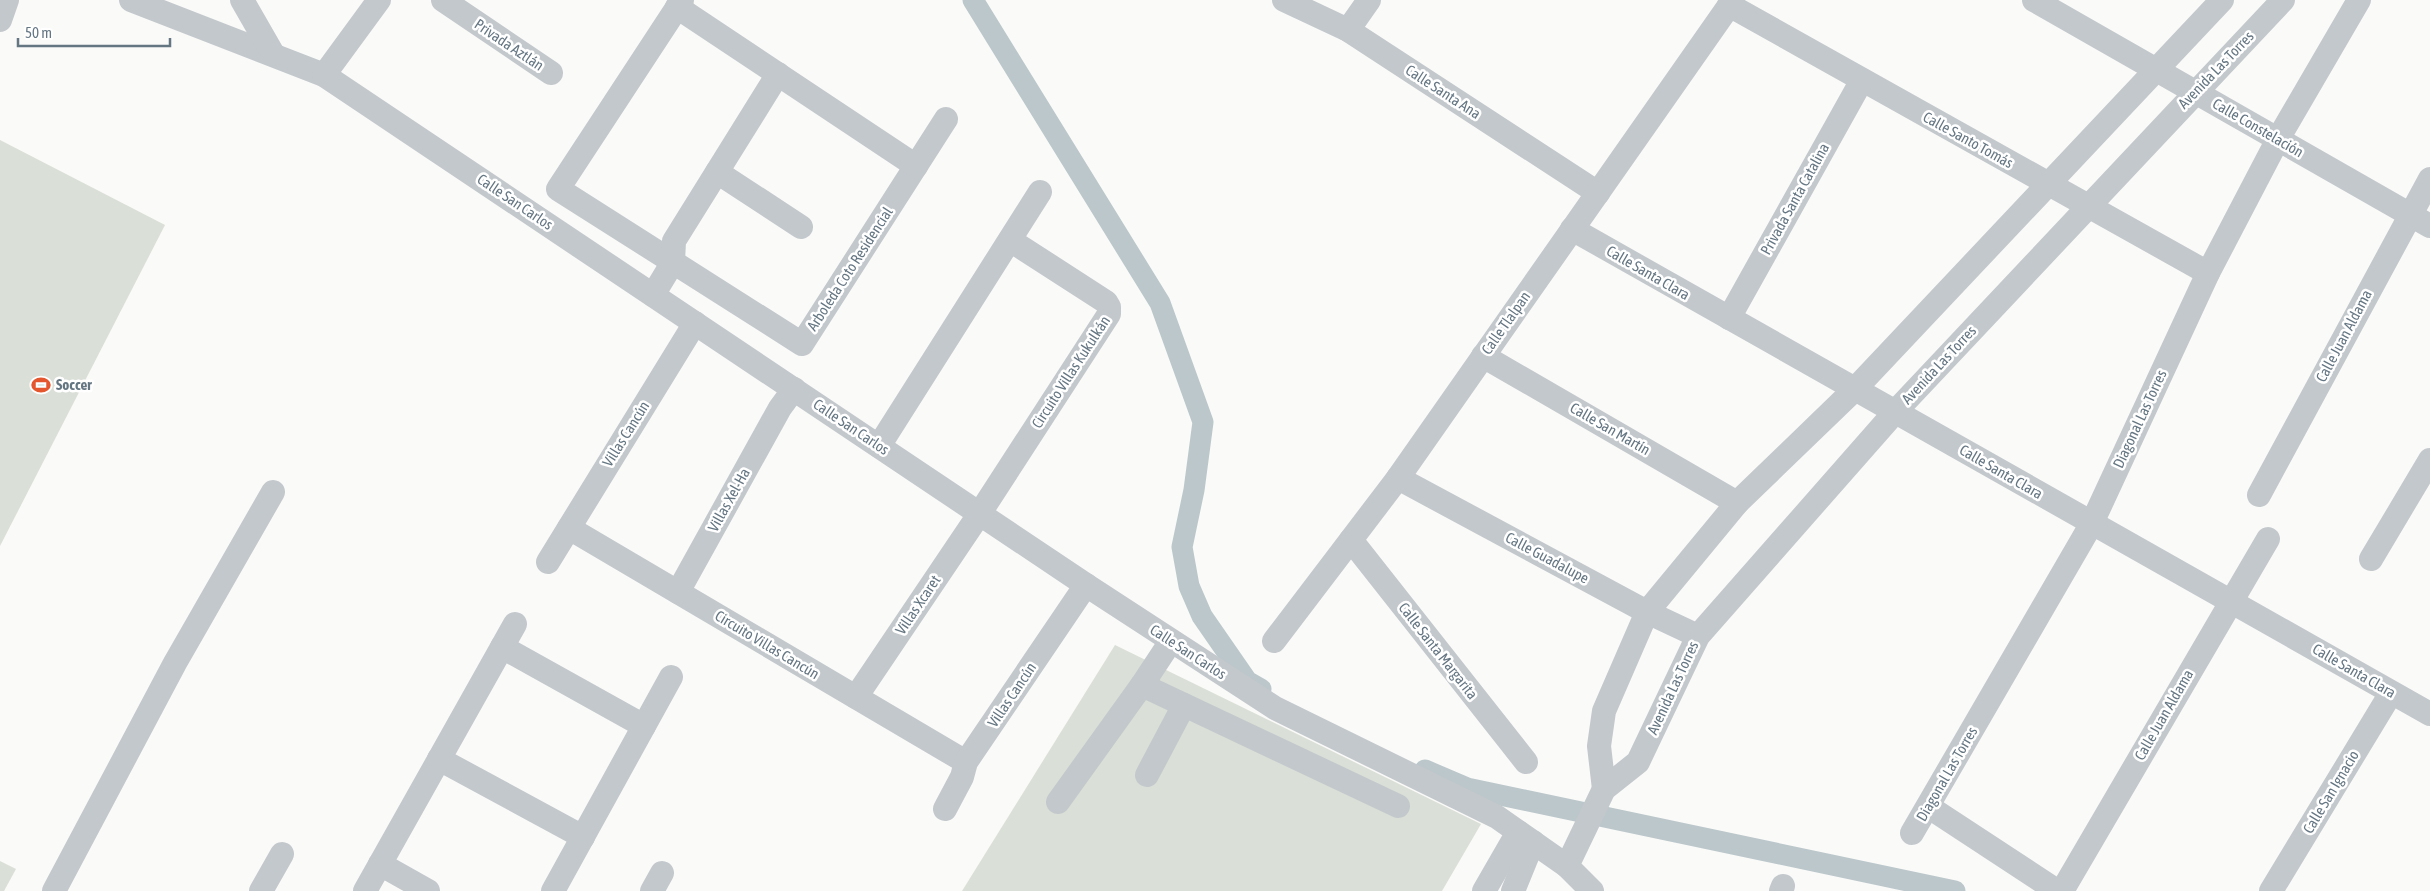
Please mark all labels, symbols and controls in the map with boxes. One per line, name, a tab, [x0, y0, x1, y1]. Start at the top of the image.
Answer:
scale bar	[18, 15, 170, 47]
street label: Privada Aztlán	[472, 15, 547, 74]
text: 50 m	[25, 24, 52, 41]
street label: Avenida Las Torres	[2174, 27, 2257, 112]
street label: Calle Santa Ana	[1403, 61, 1484, 122]
street label: Calle Constelación	[2210, 95, 2307, 160]
street label: Calle Santo Tomás	[1920, 108, 2016, 171]
street label: Privada Santa Catalina	[1757, 140, 1832, 258]
street label: Calle San Carlos	[474, 170, 556, 233]
street label: Arboleda Coto Residencial	[803, 204, 896, 334]
street label: Calle Santa Clara	[1604, 242, 1693, 303]
street label: Calle Juan Aldama	[2312, 287, 2375, 385]
street label: Calle Tlalpan	[1478, 288, 1533, 357]
street label: Circuito Villas Kukulkán	[1028, 312, 1113, 431]
street label: Avenida Las Torres	[1898, 322, 1979, 407]
street label: Diagonal Las Torres	[2109, 367, 2170, 470]
sports icon: Soccer	[30, 374, 52, 396]
place label: Soccer	[56, 376, 92, 393]
street label: Calle San Carlos	[810, 395, 892, 458]
street label: Villas Cancún	[599, 398, 652, 470]
street label: Calle San Martín	[1567, 399, 1653, 458]
street label: Calle Santa Clara	[1957, 441, 2046, 502]
street label: Villas Xel-Ha	[704, 465, 753, 534]
street label: Calle Guadalupe	[1503, 529, 1592, 587]
street label: Villas Xcaret	[892, 572, 944, 638]
street label: Calle Santa Margarita	[1395, 599, 1481, 702]
street label: Circuito Villas Cancún	[712, 607, 822, 682]
street label: Calle San Carlos	[1147, 621, 1230, 682]
street label: Avenida Las Torres	[1644, 638, 1702, 737]
street label: Calle Santa Clara	[2310, 640, 2399, 701]
street label: Villas Cancún	[984, 659, 1039, 730]
street label: Calle Juan Aldama	[2131, 666, 2196, 763]
street label: Diagonal Las Torres	[1913, 724, 1980, 824]
street label: Calle San Ignacio	[2299, 747, 2362, 836]

